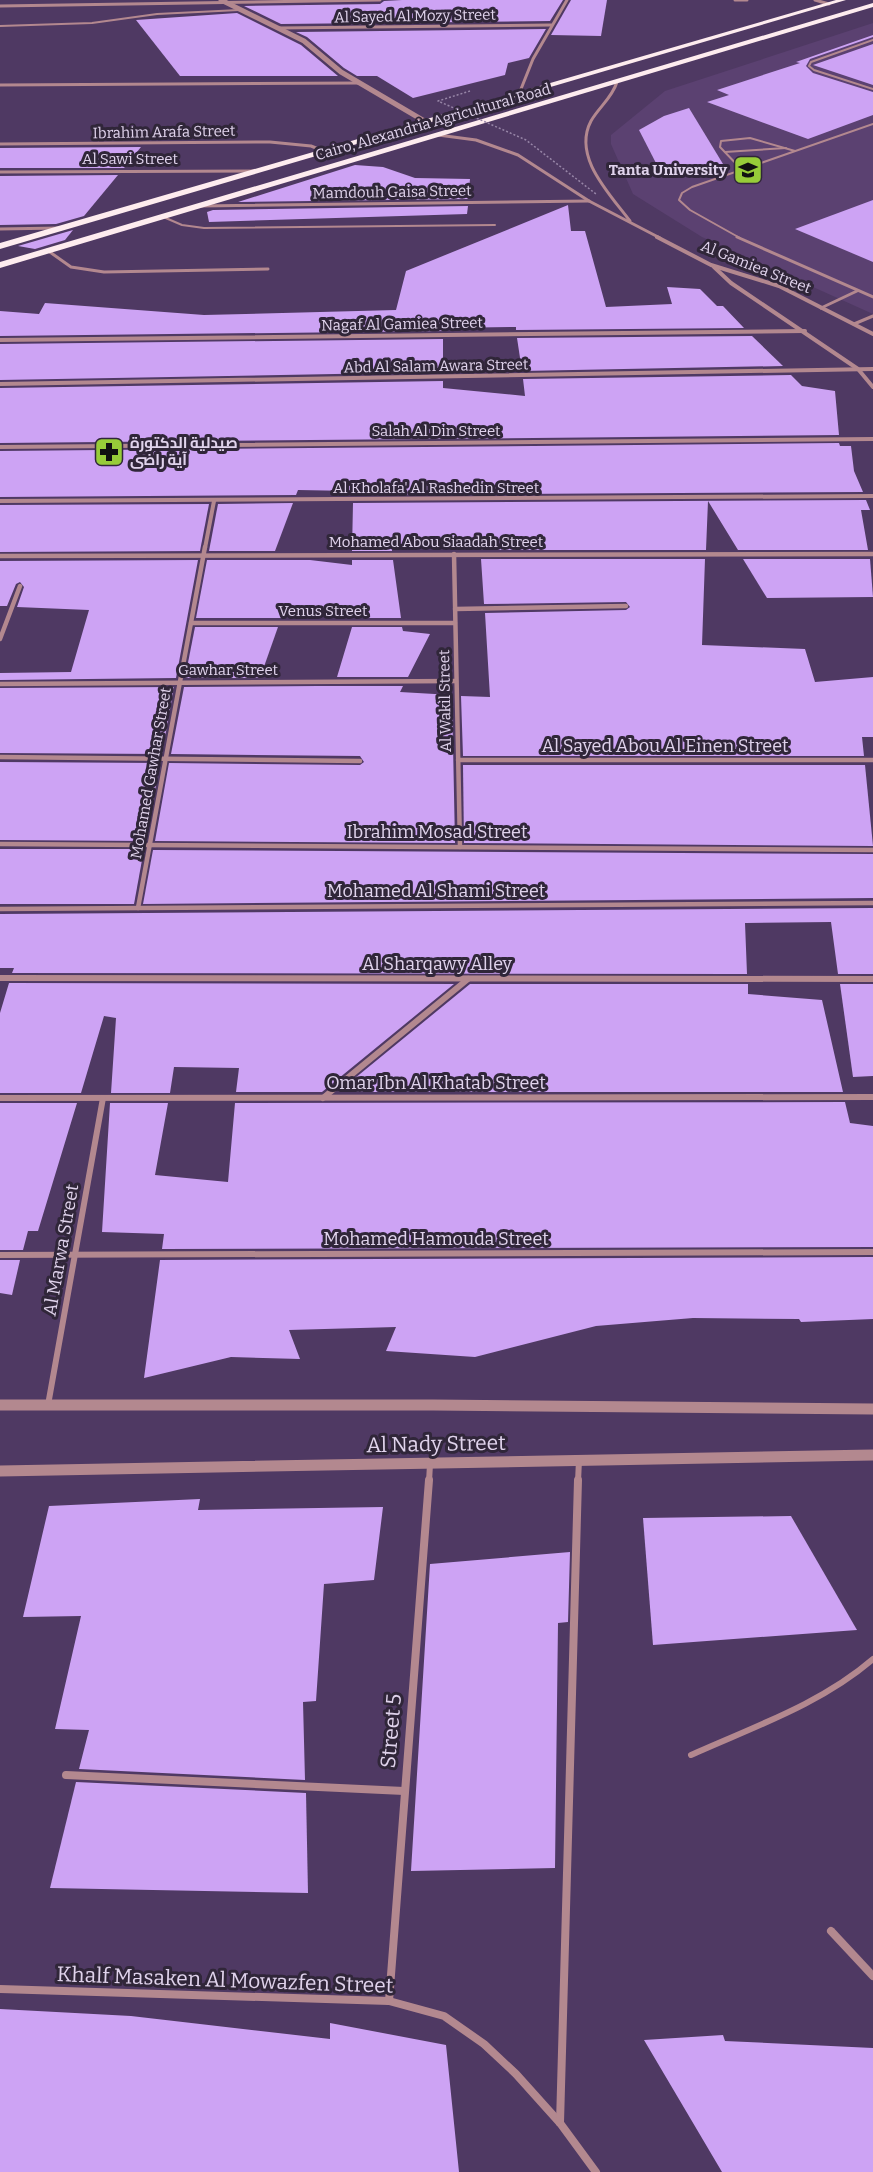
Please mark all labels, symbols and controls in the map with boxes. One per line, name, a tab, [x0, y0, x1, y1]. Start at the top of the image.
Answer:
street label: Al Sayed Al Mozy Street	[334, 6, 497, 26]
street label: Cairo, Alexandria Agricultural Road	[313, 80, 553, 164]
street label: Ibrahim Arafa Street	[92, 122, 236, 142]
street label: Al Sawi Street	[82, 150, 179, 168]
school or university icon: Tanta University	[732, 154, 764, 186]
place label: Tanta University	[609, 161, 728, 179]
street label: Mamdouh Gaisa Street	[312, 182, 472, 202]
street label: Al Gamiea Street	[698, 237, 814, 298]
street label: Nagaf Al Gamiea Street	[321, 314, 484, 334]
street label: Abd Al Salam Awara Street	[343, 355, 529, 377]
street label: Salah Al Din Street	[371, 422, 501, 440]
place label: صيدلية الدكتورة آية راضى	[130, 434, 238, 469]
pharmacy icon: صيدلية الدكتورة آية راضى	[93, 436, 125, 468]
street label: Al Kholafa' Al Rashedin Street	[333, 479, 540, 497]
street label: Mohamed Abou Siaadah Street	[329, 533, 544, 551]
street label: Venus Street	[279, 602, 368, 620]
street label: Al Wakil Street	[435, 649, 455, 752]
street label: Gawhar Street	[178, 661, 279, 679]
street label: Mohamed Gawhar Street	[127, 685, 175, 860]
street label: Al Sayed Abou Al Einen Street	[541, 735, 789, 757]
street label: Ibrahim Mosad Street	[347, 821, 528, 843]
street label: Mohamed Al Shami Street	[327, 880, 546, 902]
street label: Al Sharqawy Alley	[362, 953, 513, 975]
street label: Omar Ibn Al Khatab Street	[326, 1072, 546, 1094]
street label: Al Marwa Street	[39, 1182, 83, 1318]
street label: Mohamed Hamouda Street	[323, 1228, 549, 1250]
street label: Al Nady Street	[366, 1430, 506, 1458]
street label: Street 5	[375, 1693, 407, 1769]
street label: Khalf Masaken Al Mowazfen Street	[56, 1961, 394, 1999]

